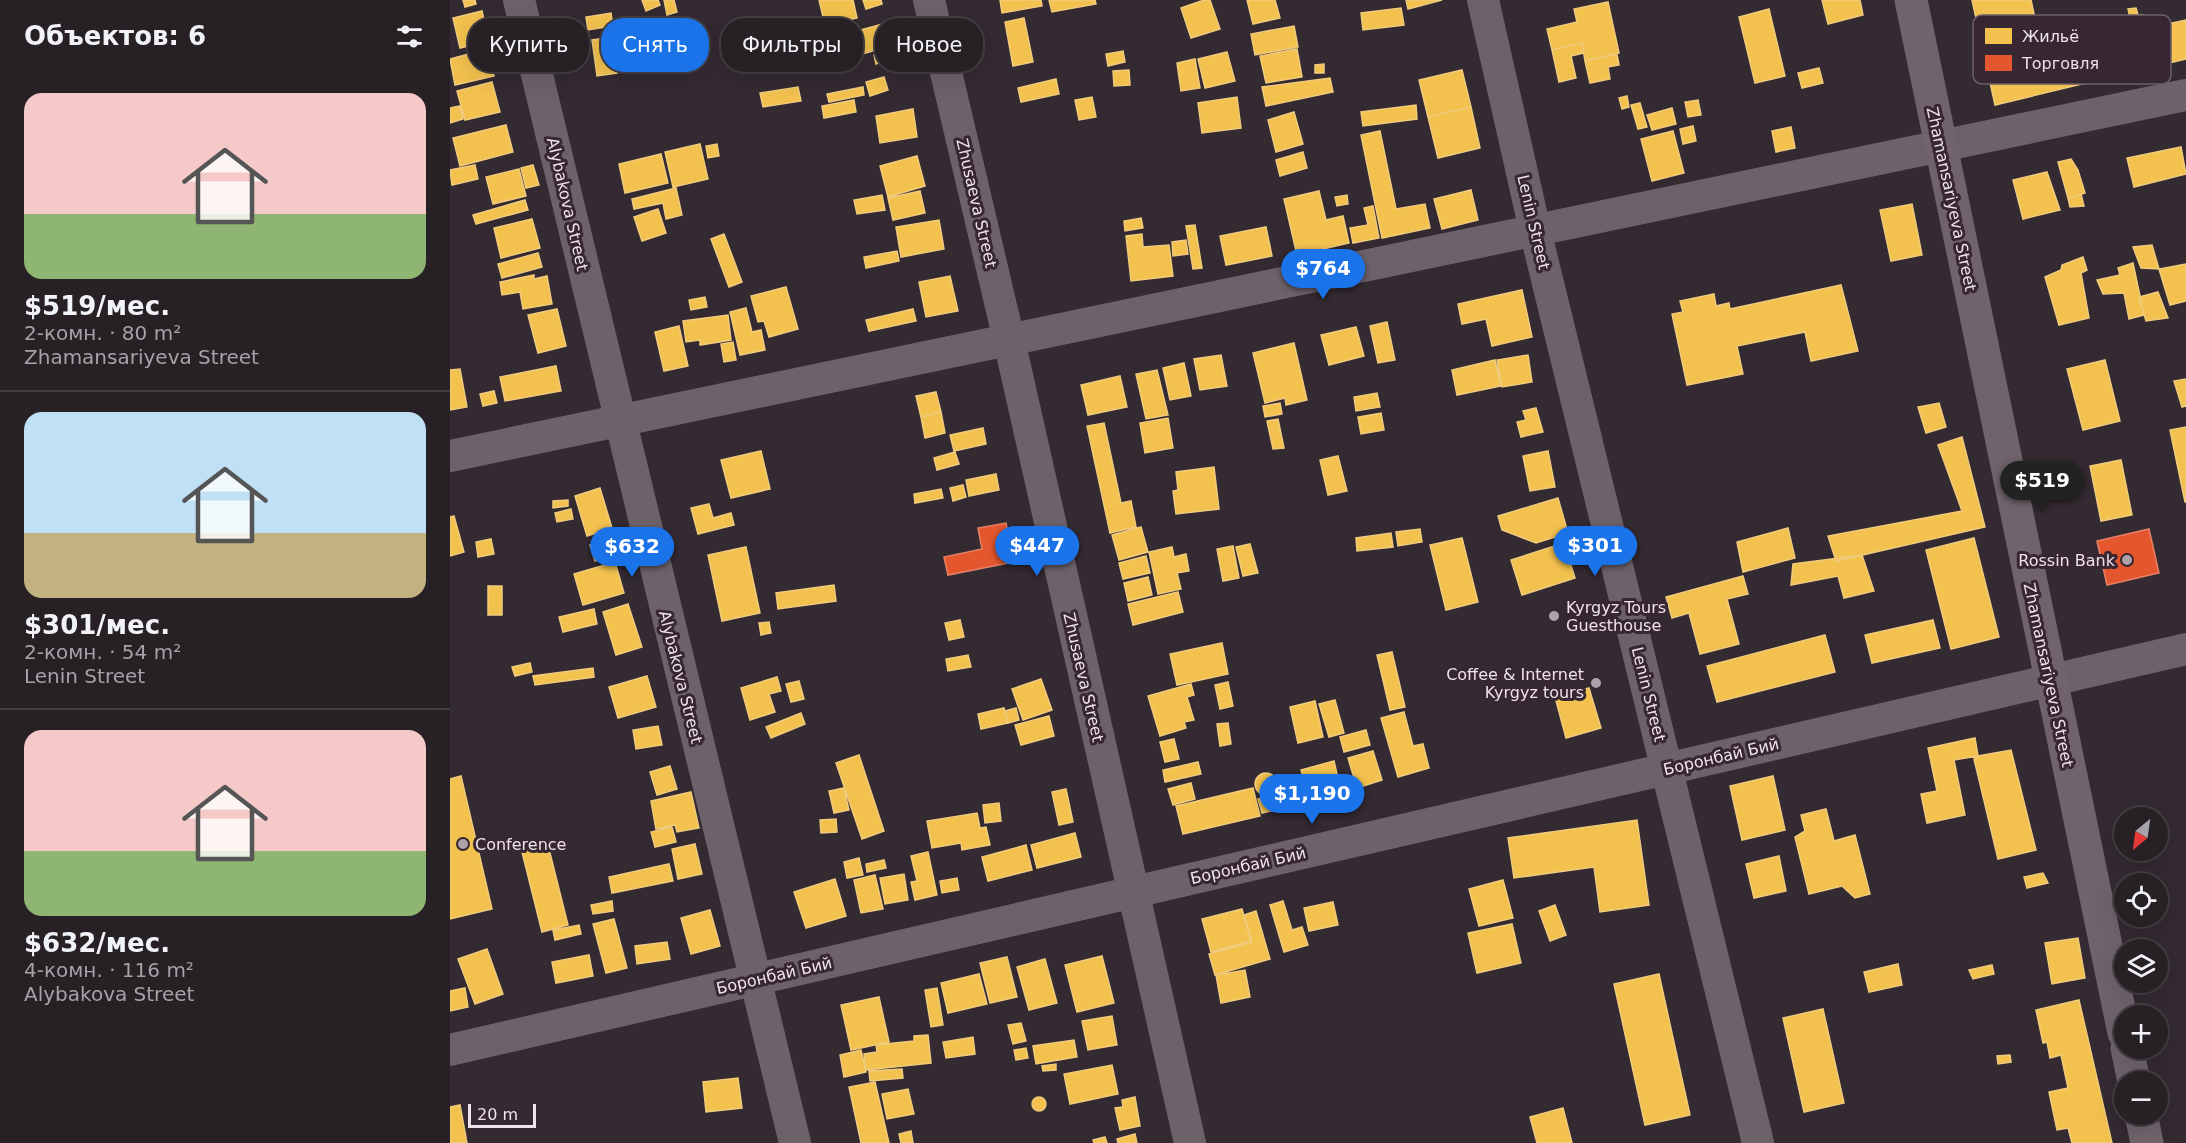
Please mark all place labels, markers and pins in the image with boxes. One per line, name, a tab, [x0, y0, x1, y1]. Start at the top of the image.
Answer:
pin: $764	[1287, 249, 1359, 300]
pin: $519	[2006, 461, 2078, 512]
pin: $447	[1001, 526, 1073, 577]
pin: $301	[1559, 526, 1631, 577]
pin: $632	[596, 527, 668, 578]
place label: Rossin Bank	[2018, 551, 2116, 570]
marker: Rossin Bank	[2120, 553, 2134, 567]
place label: Kyrgyz Tours Guesthouse	[1566, 598, 1666, 635]
marker: Kyrgyz Tours Guesthouse	[1547, 609, 1561, 623]
place label: Coffee & Internet Kyrgyz tours	[1446, 665, 1584, 702]
marker: Coffee & Internet Kyrgyz tours	[1589, 676, 1603, 690]
pin: $1,190	[1263, 774, 1361, 825]
place label: Conference	[475, 835, 566, 854]
marker: Conference	[456, 837, 470, 851]

